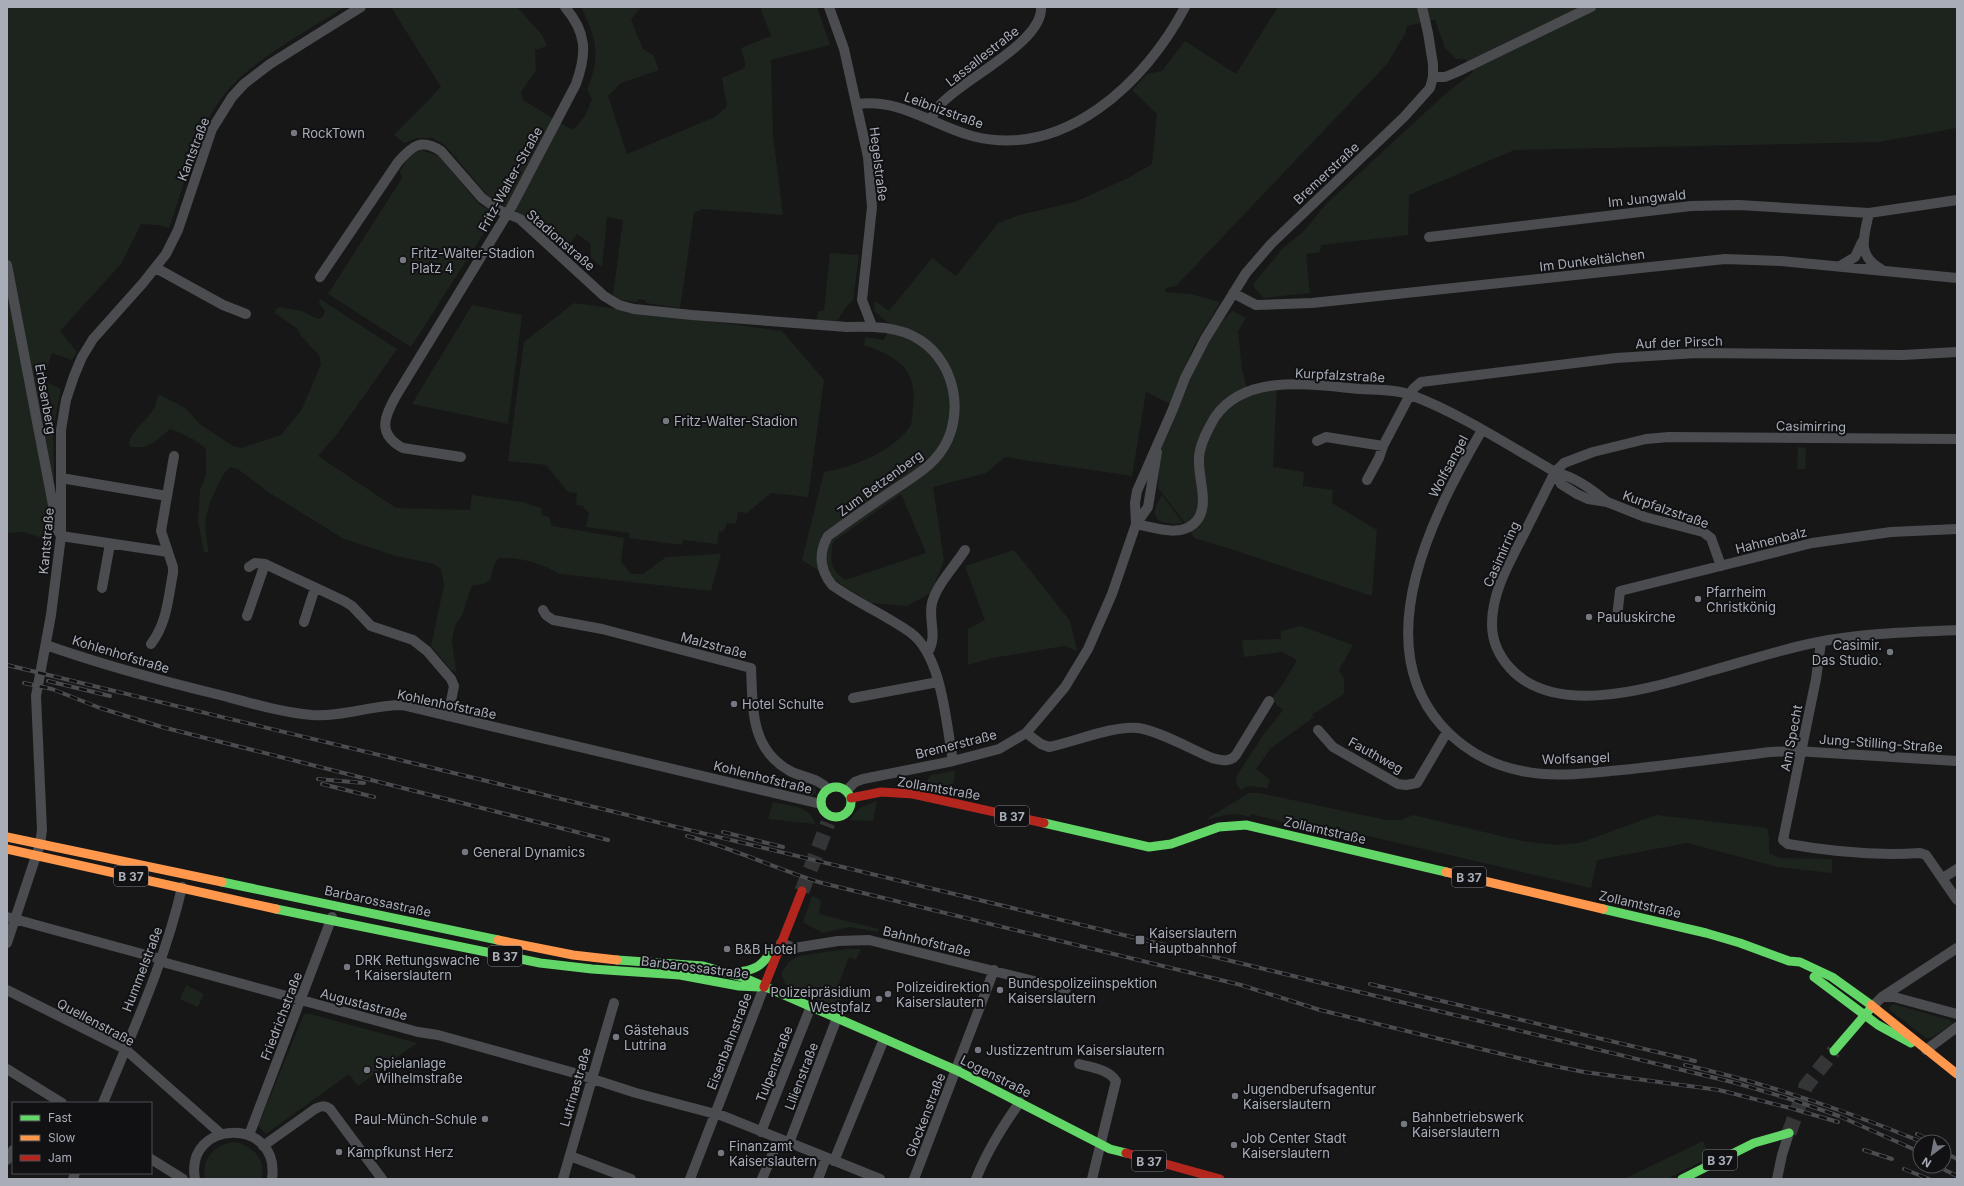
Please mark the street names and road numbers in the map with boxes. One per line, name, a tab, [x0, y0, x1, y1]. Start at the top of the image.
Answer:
street label: Lassallestraße	[942, 22, 1022, 90]
street label: Leibnizstraße	[902, 88, 986, 132]
street label: Kantstraße	[174, 115, 212, 183]
street label: Fritz-Walter-Straße	[475, 124, 545, 234]
street label: Hegelstraße	[866, 126, 892, 202]
street label: Bremerstraße	[1290, 139, 1362, 207]
street label: Im Jungwald	[1607, 186, 1687, 210]
street label: Stadionstraße	[524, 206, 598, 274]
street label: Im Dunkeltälchen	[1538, 246, 1646, 274]
street label: Auf der Pirsch	[1635, 332, 1723, 352]
street label: Erbsenberg	[32, 363, 60, 435]
street label: Kurpfalzstraße	[1295, 365, 1385, 385]
street label: Casimirring	[1776, 417, 1846, 435]
street label: Wolfsangel	[1425, 432, 1471, 500]
street label: Zum Betzenberg	[834, 447, 926, 519]
street label: Kurpfalzstraße	[1621, 487, 1711, 531]
street label: Kantstraße	[35, 507, 57, 575]
street label: Casimirring	[1479, 519, 1523, 589]
street label: Hahnenbalz	[1733, 523, 1809, 557]
street label: Malzstraße	[679, 628, 749, 662]
street label: Kohlenhofstraße	[70, 632, 172, 676]
street label: Kohlenhofstraße	[396, 686, 498, 722]
street label: Am Specht	[1777, 703, 1805, 773]
street label: Bremerstraße	[914, 726, 998, 762]
street label: Jung-Stilling-Straße	[1819, 731, 1943, 755]
street label: Fauthweg	[1346, 733, 1406, 777]
street label: Wolfsangel	[1542, 749, 1610, 767]
street label: Kohlenhofstraße	[712, 757, 814, 797]
street label: Zollamtstraße	[896, 773, 982, 803]
road number: B 37	[995, 806, 1029, 826]
street label: Zollamtstraße	[1282, 813, 1368, 847]
road number: B 37	[114, 866, 148, 886]
road number: B 37	[1452, 867, 1486, 887]
street label: Barbarossastraße	[323, 882, 433, 920]
street label: Zollamtstraße	[1597, 887, 1683, 921]
street label: Bahnhofstraße	[881, 922, 973, 960]
street label: Hummelstraße	[118, 924, 166, 1014]
road number: B 37	[488, 946, 522, 966]
street label: Barbarossastraße	[640, 952, 750, 982]
street label: Friedrichstraße	[257, 970, 305, 1062]
street label: Augustastraße	[319, 985, 409, 1023]
street label: Eisenbahnstraße	[703, 990, 755, 1092]
street label: Quellenstraße	[54, 995, 138, 1049]
street label: Tulpenstraße	[752, 1024, 796, 1104]
street label: Lilienstraße	[781, 1040, 821, 1112]
street label: Lutrinastraße	[556, 1046, 594, 1128]
street label: Logenstraße	[958, 1051, 1034, 1101]
street label: Glockenstraße	[902, 1071, 948, 1159]
road number: B 37	[1703, 1150, 1737, 1170]
road number: B 37	[1132, 1151, 1166, 1171]

